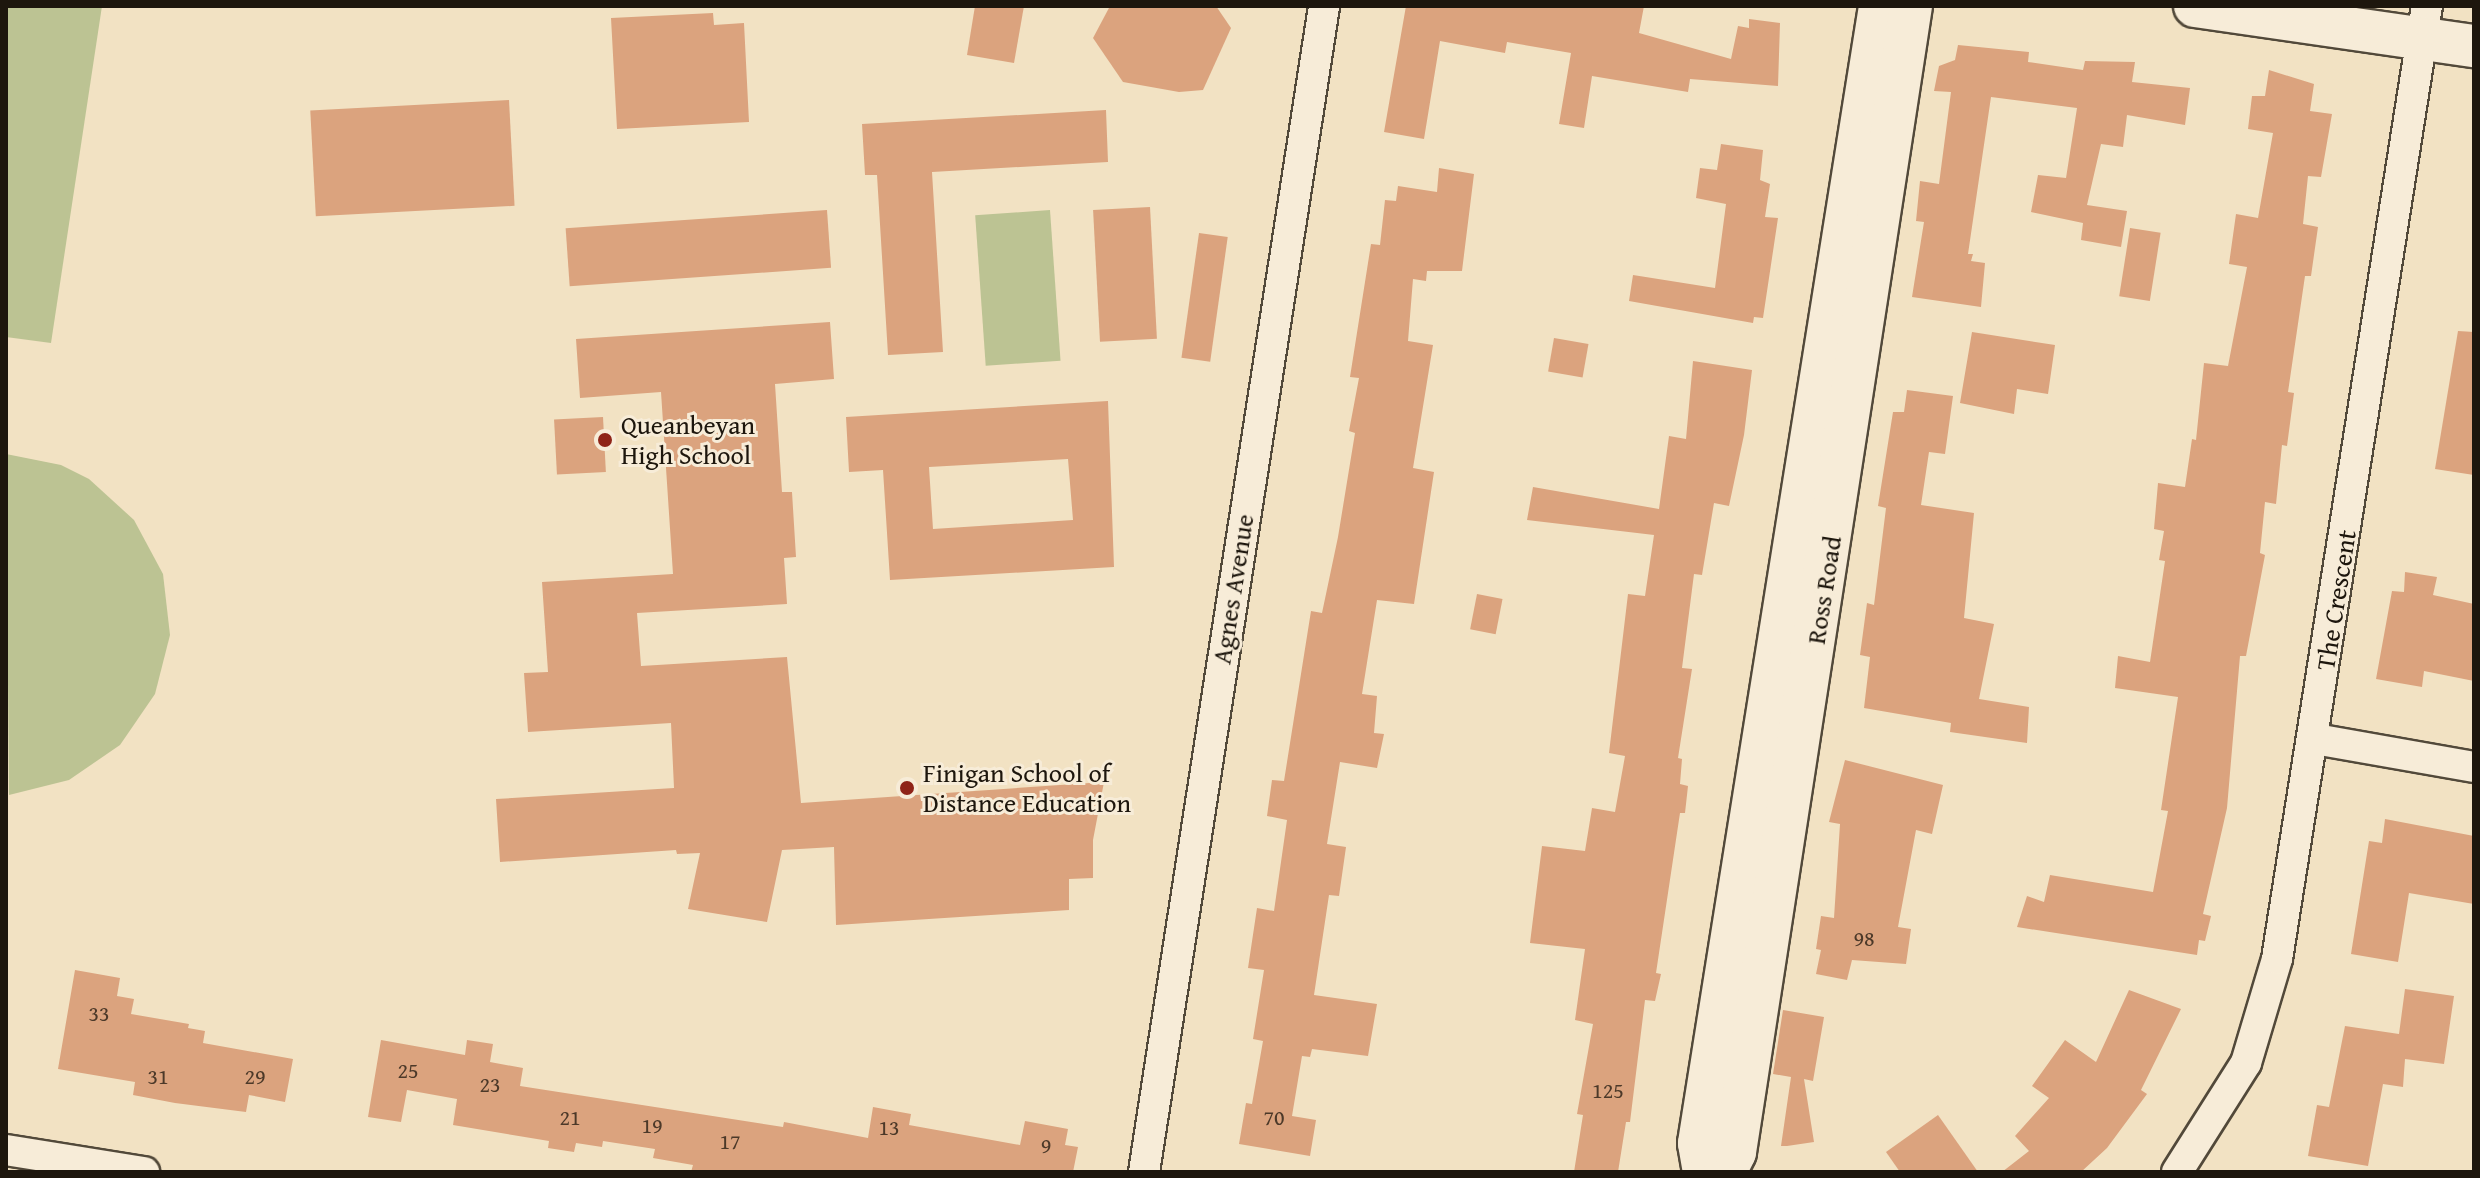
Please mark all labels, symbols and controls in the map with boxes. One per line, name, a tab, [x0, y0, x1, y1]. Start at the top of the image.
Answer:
place label: Queanbeyan High School	[621, 409, 755, 470]
marker: Queanbeyan High School	[596, 431, 614, 449]
street label: Agnes Avenue	[1206, 512, 1260, 666]
street label: The Crescent	[2310, 528, 2362, 672]
street label: Ross Road	[1800, 534, 1848, 646]
place label: Finigan School of Distance Education	[923, 757, 1131, 818]
marker: Finigan School of Distance Education	[898, 779, 916, 797]
house number: 98	[1853, 926, 1875, 952]
house number: 33	[88, 1001, 110, 1027]
house number: 25	[397, 1058, 419, 1084]
house number: 31	[147, 1064, 169, 1090]
house number: 29	[244, 1064, 266, 1090]
house number: 23	[479, 1072, 501, 1098]
house number: 125	[1592, 1078, 1624, 1104]
house number: 21	[559, 1105, 581, 1131]
house number: 70	[1263, 1105, 1285, 1131]
house number: 19	[641, 1113, 663, 1139]
house number: 13	[878, 1115, 900, 1141]
house number: 17	[719, 1129, 741, 1155]
house number: 9	[1041, 1133, 1051, 1159]

